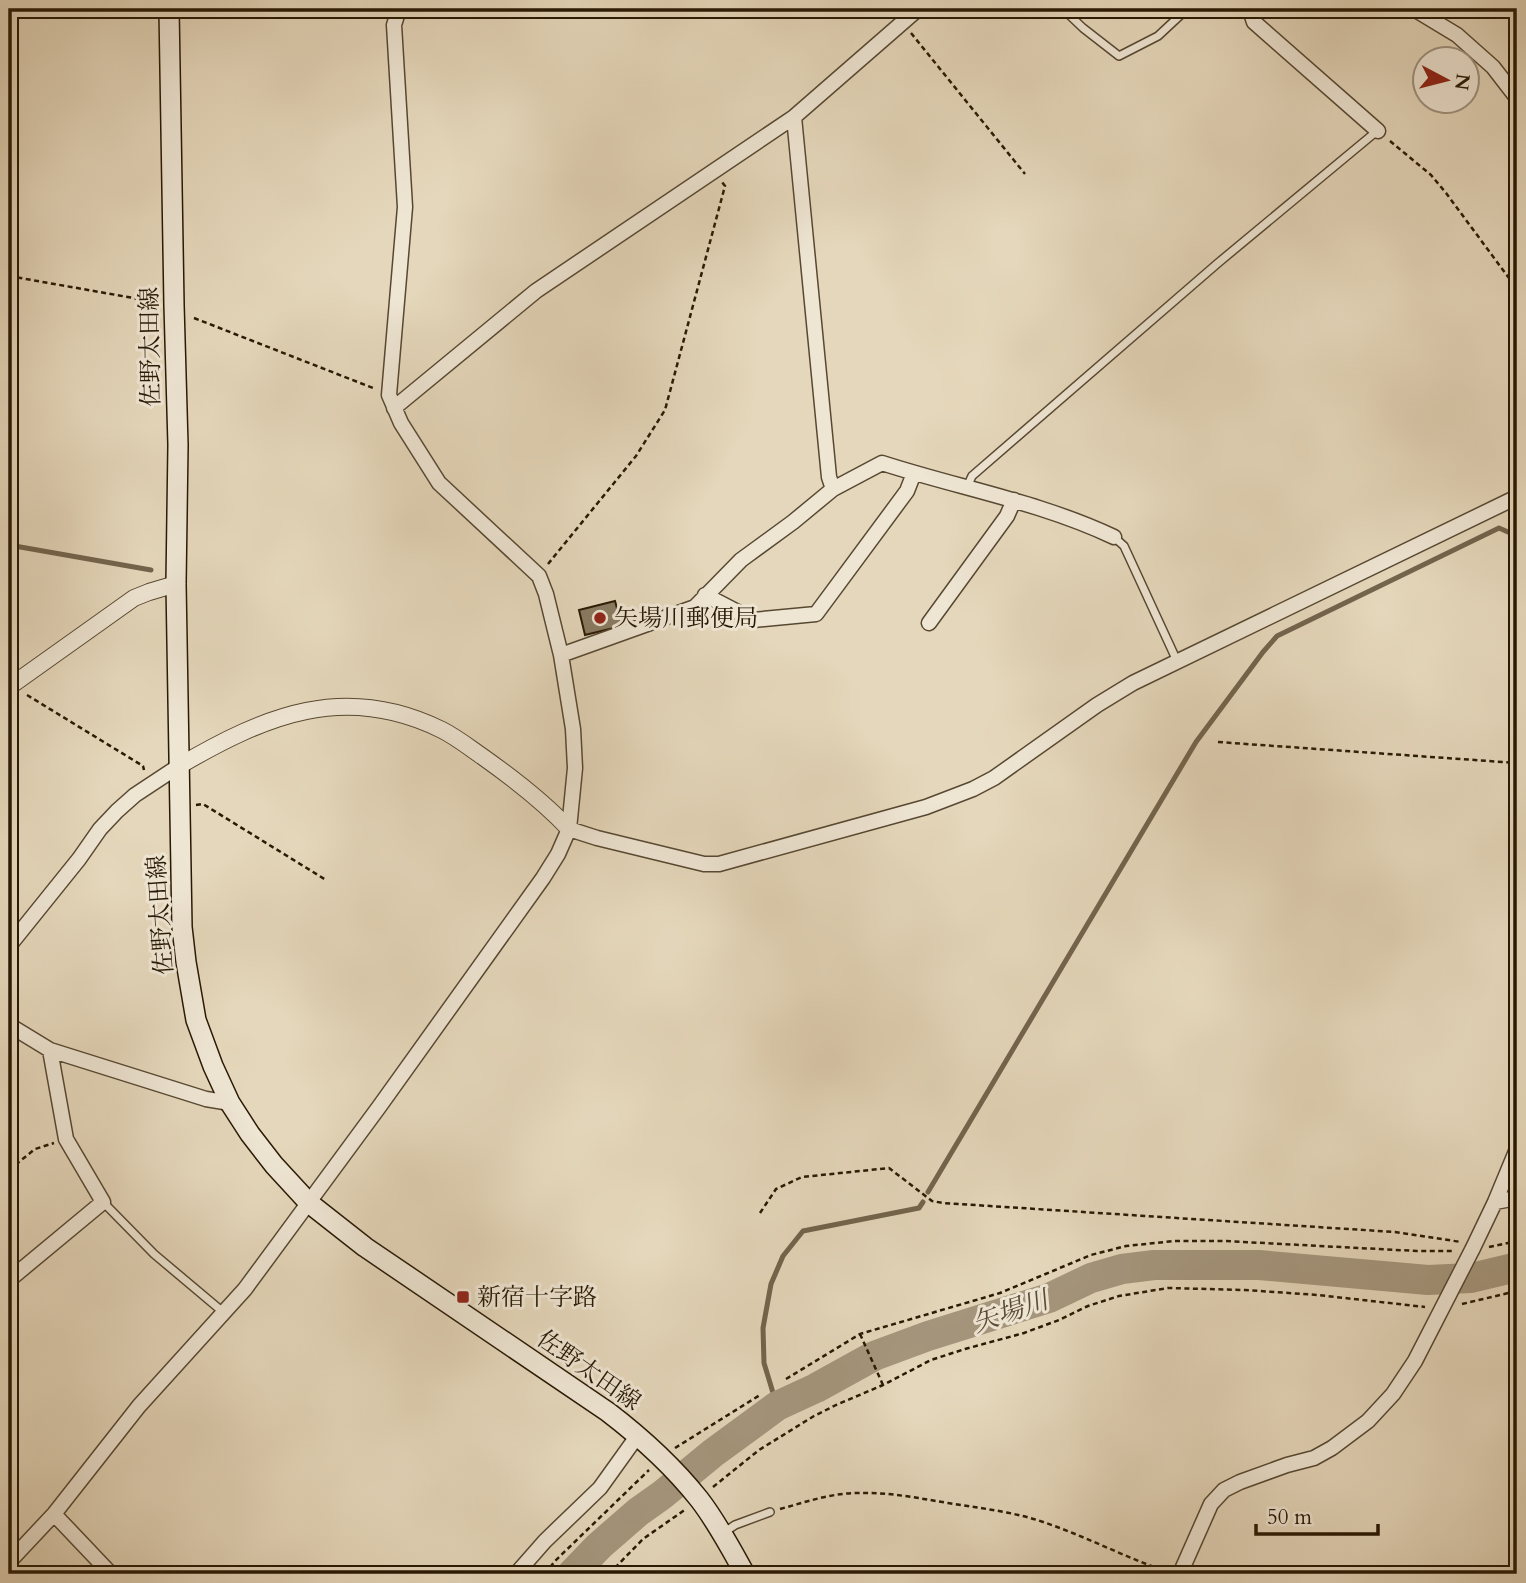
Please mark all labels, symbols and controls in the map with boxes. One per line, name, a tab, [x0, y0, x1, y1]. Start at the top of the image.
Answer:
north arrow	[1410, 46, 1480, 116]
text: N	[1448, 72, 1476, 92]
street label: 佐野太田線	[133, 287, 168, 407]
place label: 矢場川郵便局	[614, 602, 758, 635]
marker: 矢場川郵便局	[592, 610, 608, 626]
street label: 佐野太田線	[140, 854, 181, 976]
place label: 新宿十字路	[477, 1281, 597, 1314]
water label: 矢場川	[968, 1281, 1056, 1341]
marker: 新宿十字路	[455, 1289, 471, 1305]
street label: 佐野太田線	[530, 1322, 647, 1418]
scale bar	[1256, 1492, 1379, 1536]
text: 50 m	[1267, 1503, 1312, 1532]

